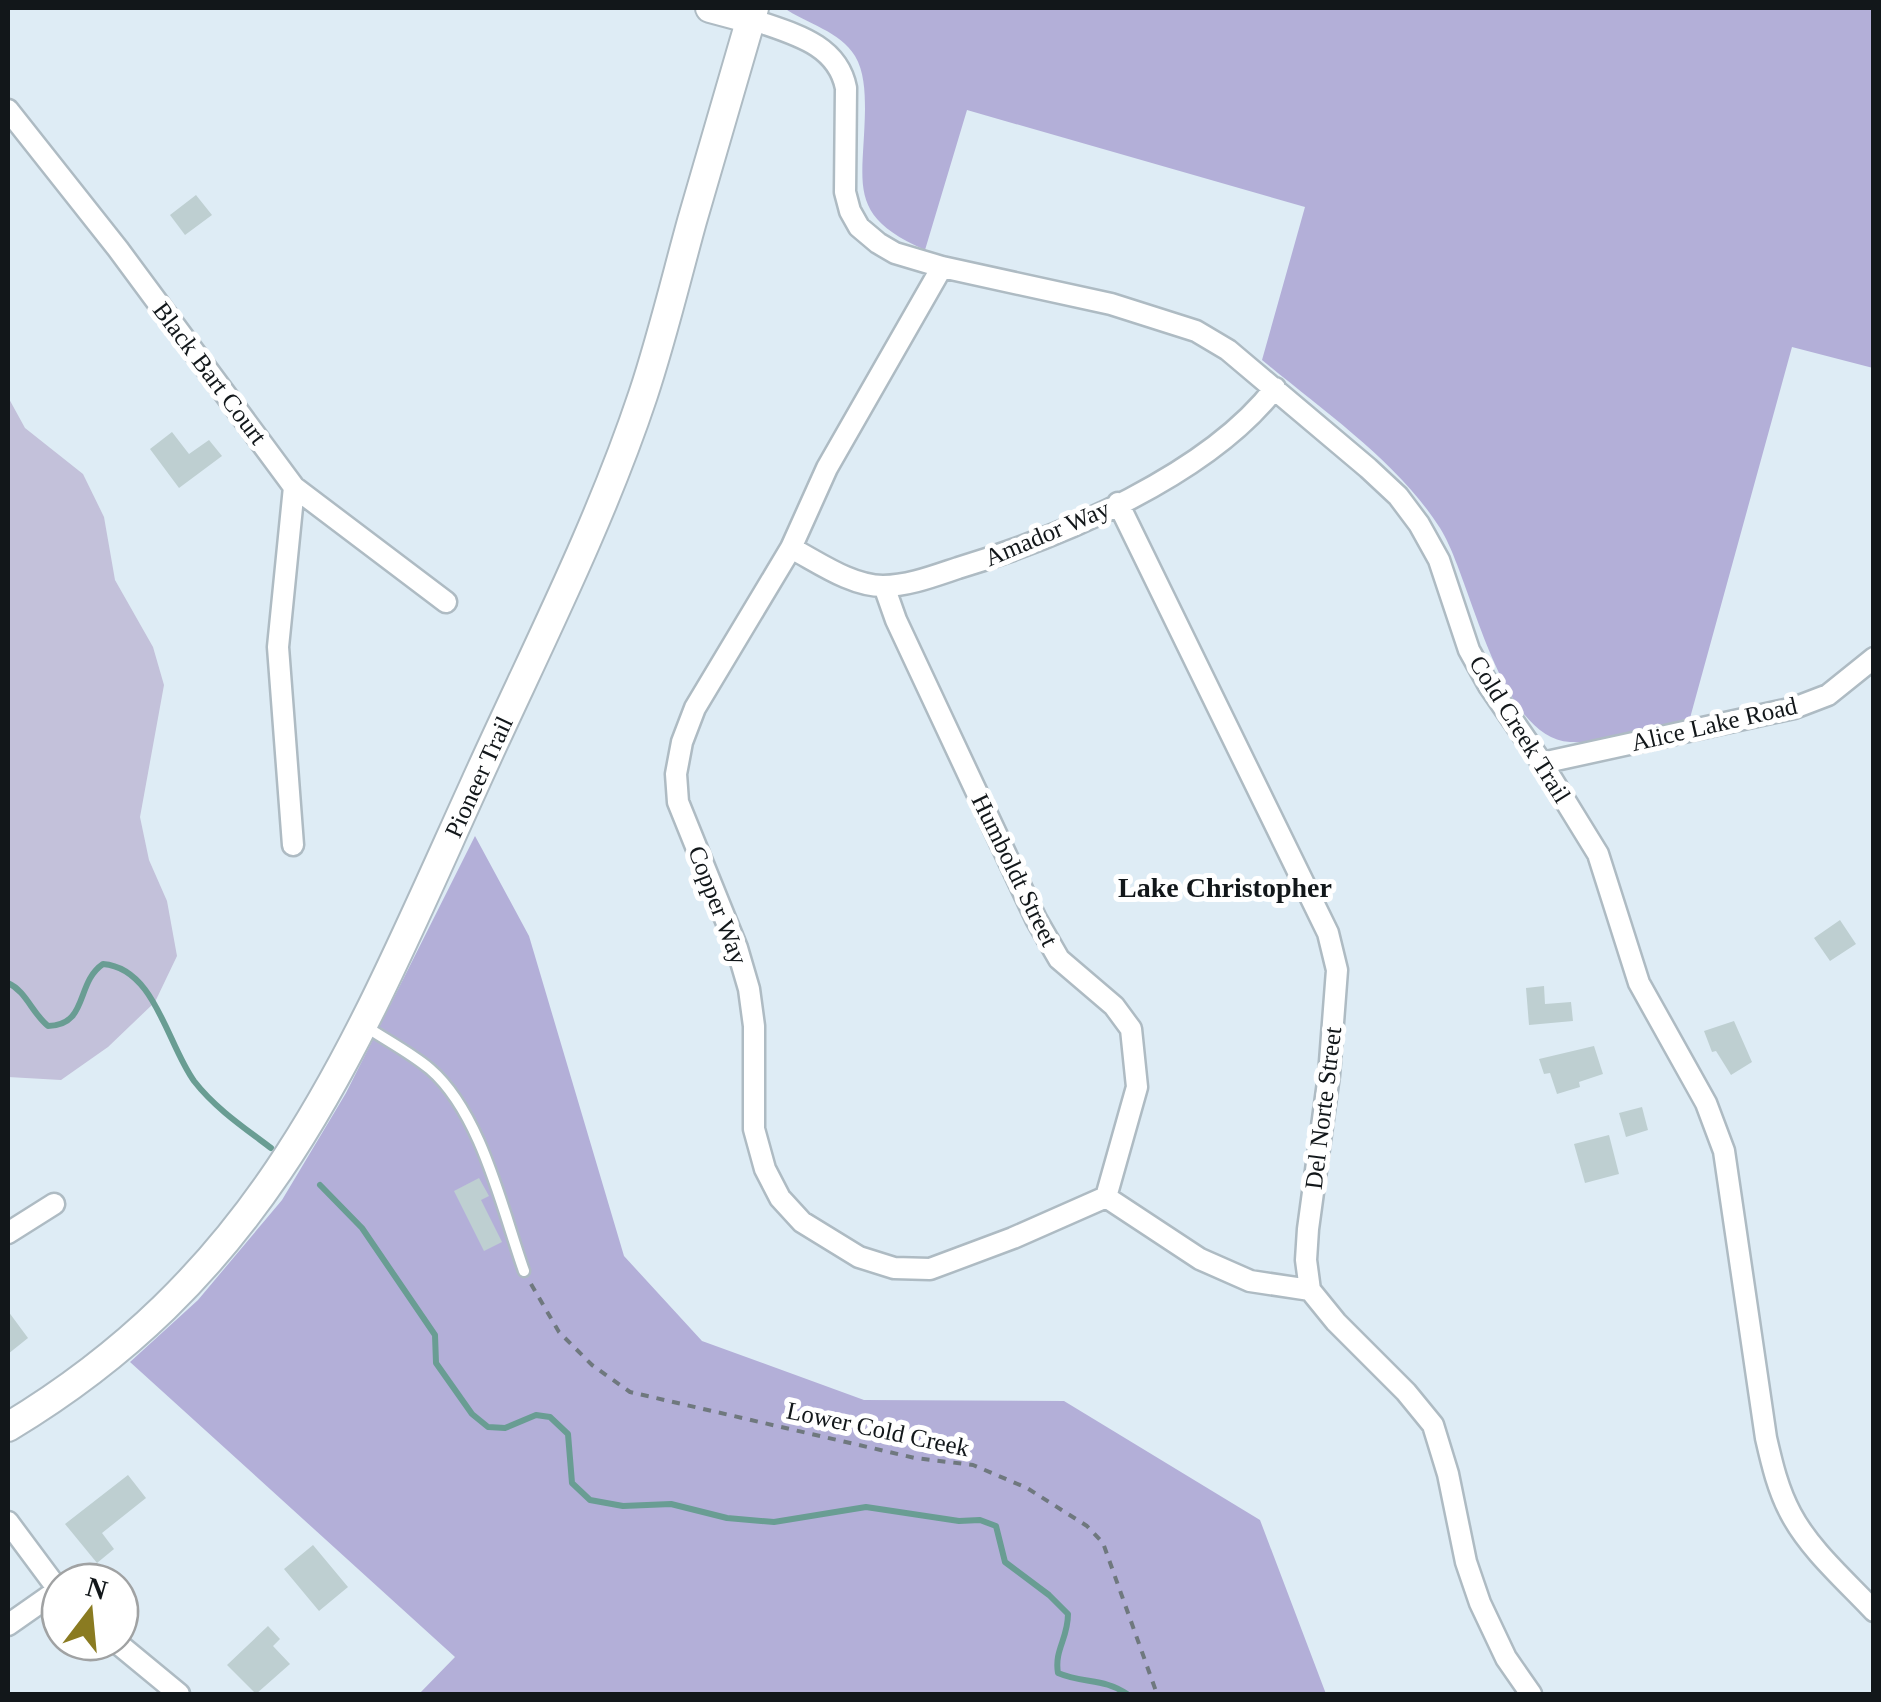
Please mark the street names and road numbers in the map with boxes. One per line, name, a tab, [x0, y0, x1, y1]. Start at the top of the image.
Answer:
street label: Black Bart Court	[148, 297, 272, 449]
street label: Amador Way	[981, 494, 1114, 571]
street label: Cold Creek Trail	[1464, 651, 1576, 807]
street label: Alice Lake Road	[1628, 692, 1800, 756]
street label: Pioneer Trail	[439, 712, 518, 841]
street label: Humboldt Street	[966, 789, 1064, 951]
street label: Copper Way	[683, 842, 753, 968]
street label: Del Norte Street	[1300, 1025, 1346, 1191]
street label: Lower Cold Creek	[784, 1396, 972, 1462]

